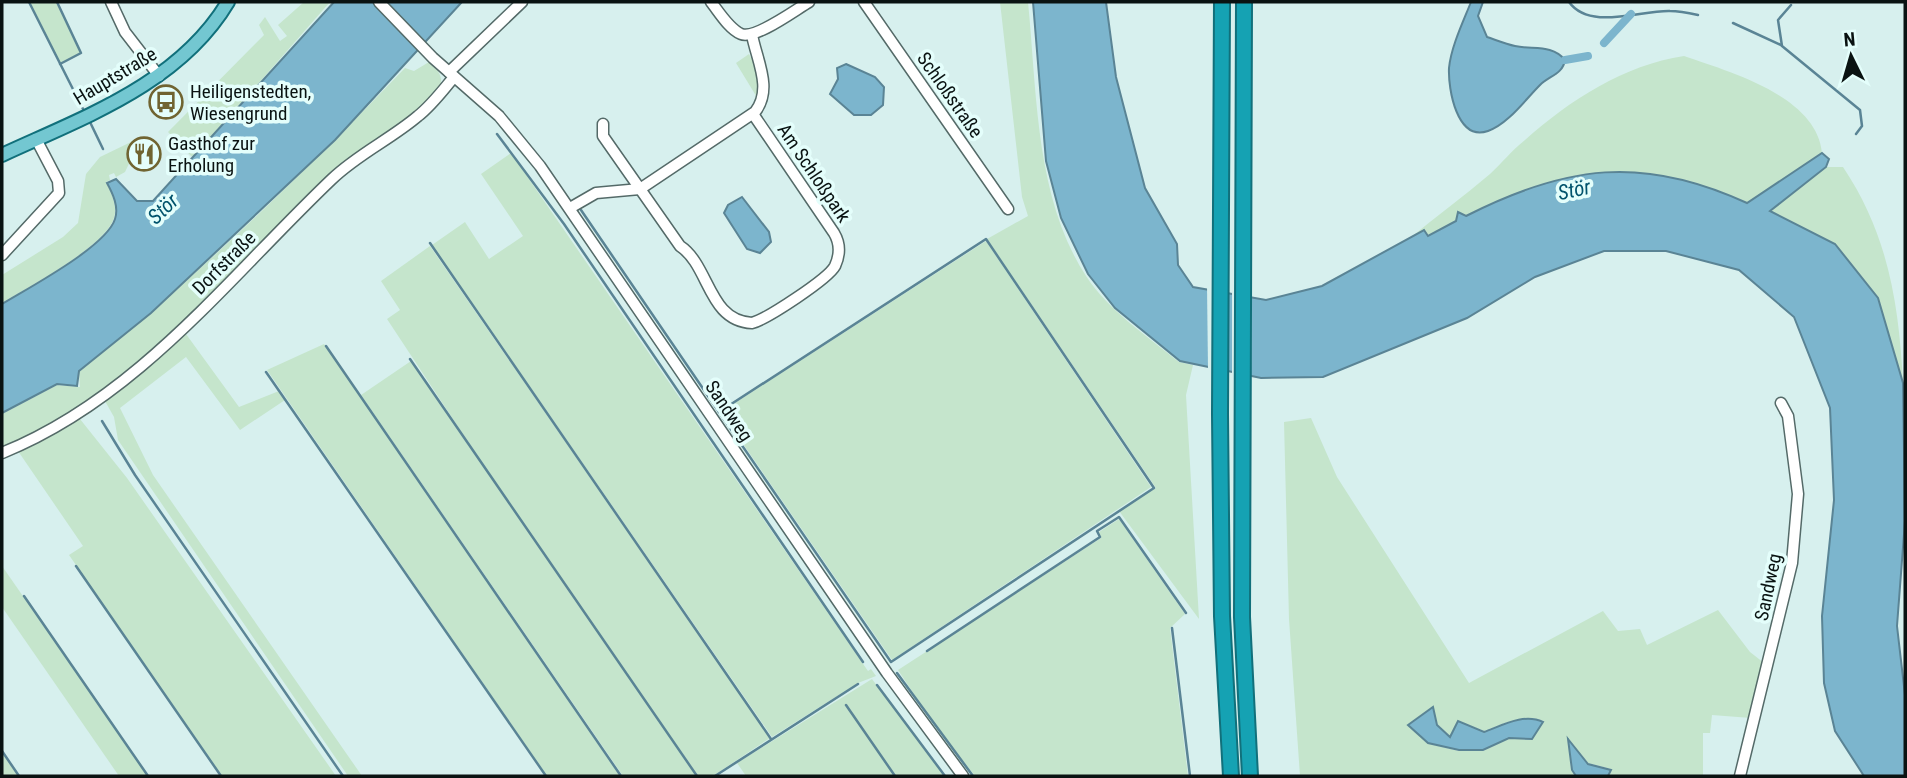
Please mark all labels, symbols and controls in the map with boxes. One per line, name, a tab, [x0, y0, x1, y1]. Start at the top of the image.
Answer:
north arrow	[1816, 21, 1886, 91]
text: N	[1843, 28, 1856, 52]
street label: Hauptstraße	[69, 42, 161, 110]
street label: Schloßstraße	[912, 48, 988, 142]
place label: Heiligenstedten, Wiesengrund	[190, 80, 311, 125]
bus stop icon: Heiligenstedten, Wiesengrund	[147, 83, 185, 121]
street label: Am Schloßpark	[773, 119, 856, 227]
place label: Gasthof zur Erholung	[168, 132, 255, 177]
restaurant icon: Gasthof zur Erholung	[125, 135, 163, 173]
water label: Stör	[1555, 175, 1593, 205]
water label: Stör	[143, 188, 184, 229]
street label: Dorfstraße	[188, 227, 260, 299]
street label: Sandweg	[700, 376, 758, 446]
street label: Sandweg	[1750, 551, 1786, 623]

